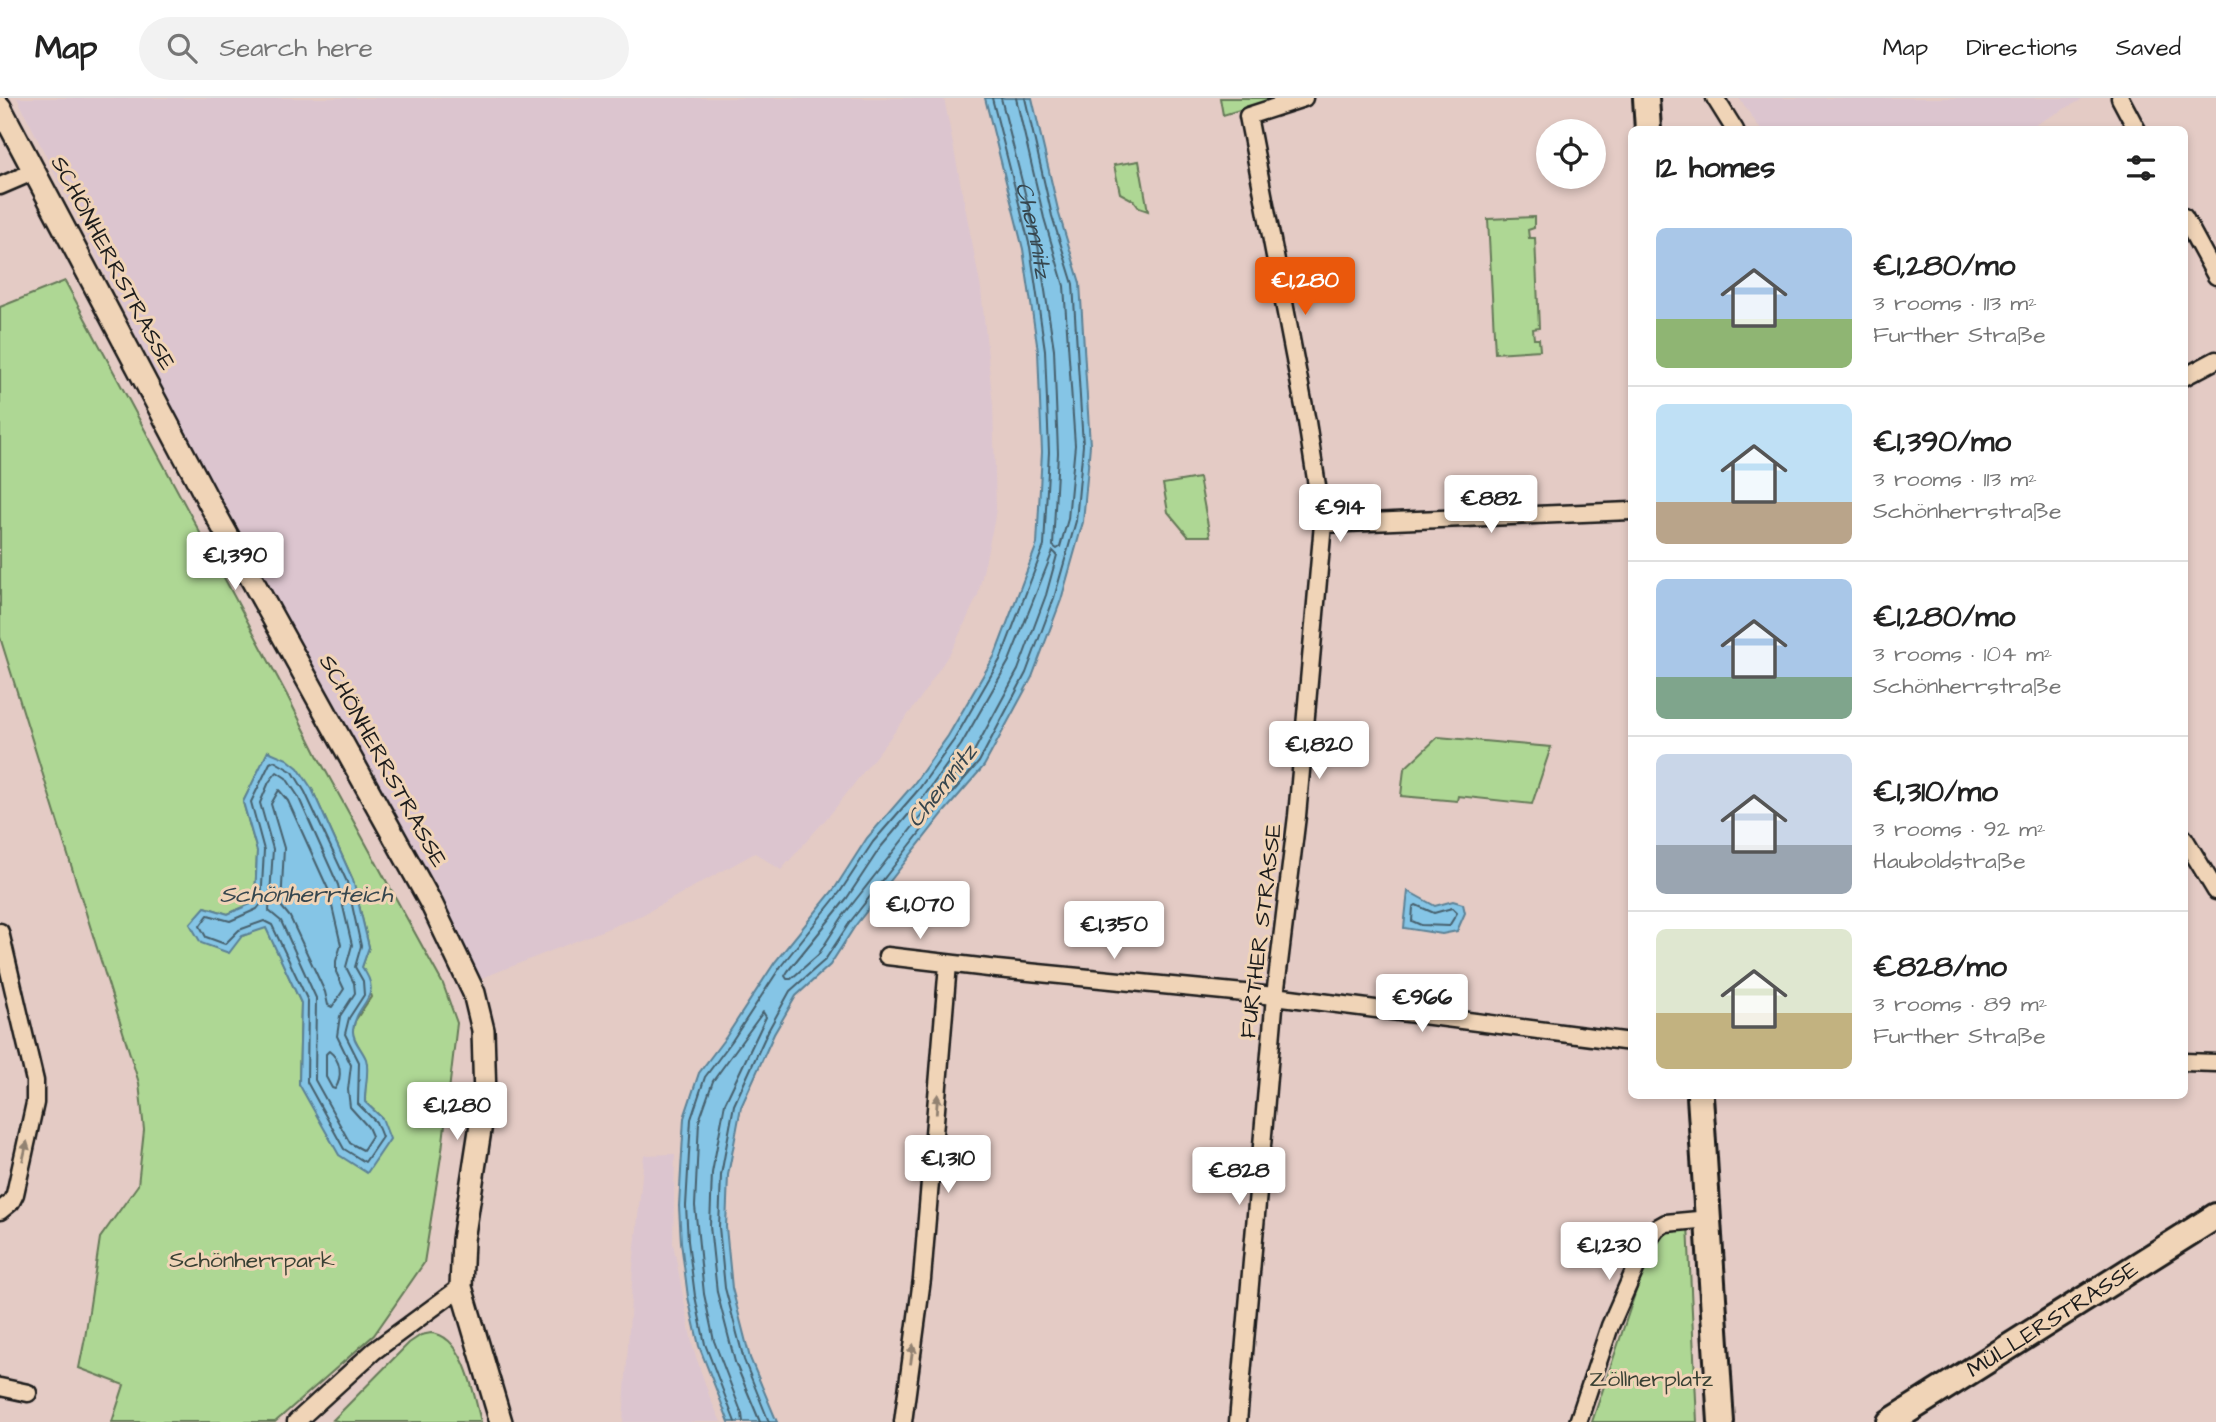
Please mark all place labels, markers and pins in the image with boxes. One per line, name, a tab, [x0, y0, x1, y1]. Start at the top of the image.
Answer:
pin: €1,280	[1248, 258, 1362, 317]
pin: €882	[1450, 476, 1532, 535]
pin: €914	[1299, 484, 1381, 544]
pin: €1,390	[178, 532, 292, 592]
pin: €1,820	[1262, 722, 1376, 781]
pin: €1,070	[863, 882, 977, 941]
pin: €1,350	[1057, 902, 1171, 961]
pin: €966	[1381, 974, 1463, 1034]
pin: €1,280	[400, 1082, 514, 1142]
pin: €1,310	[891, 1136, 1005, 1195]
pin: €828	[1198, 1148, 1280, 1207]
pin: €1,230	[1552, 1222, 1666, 1282]

